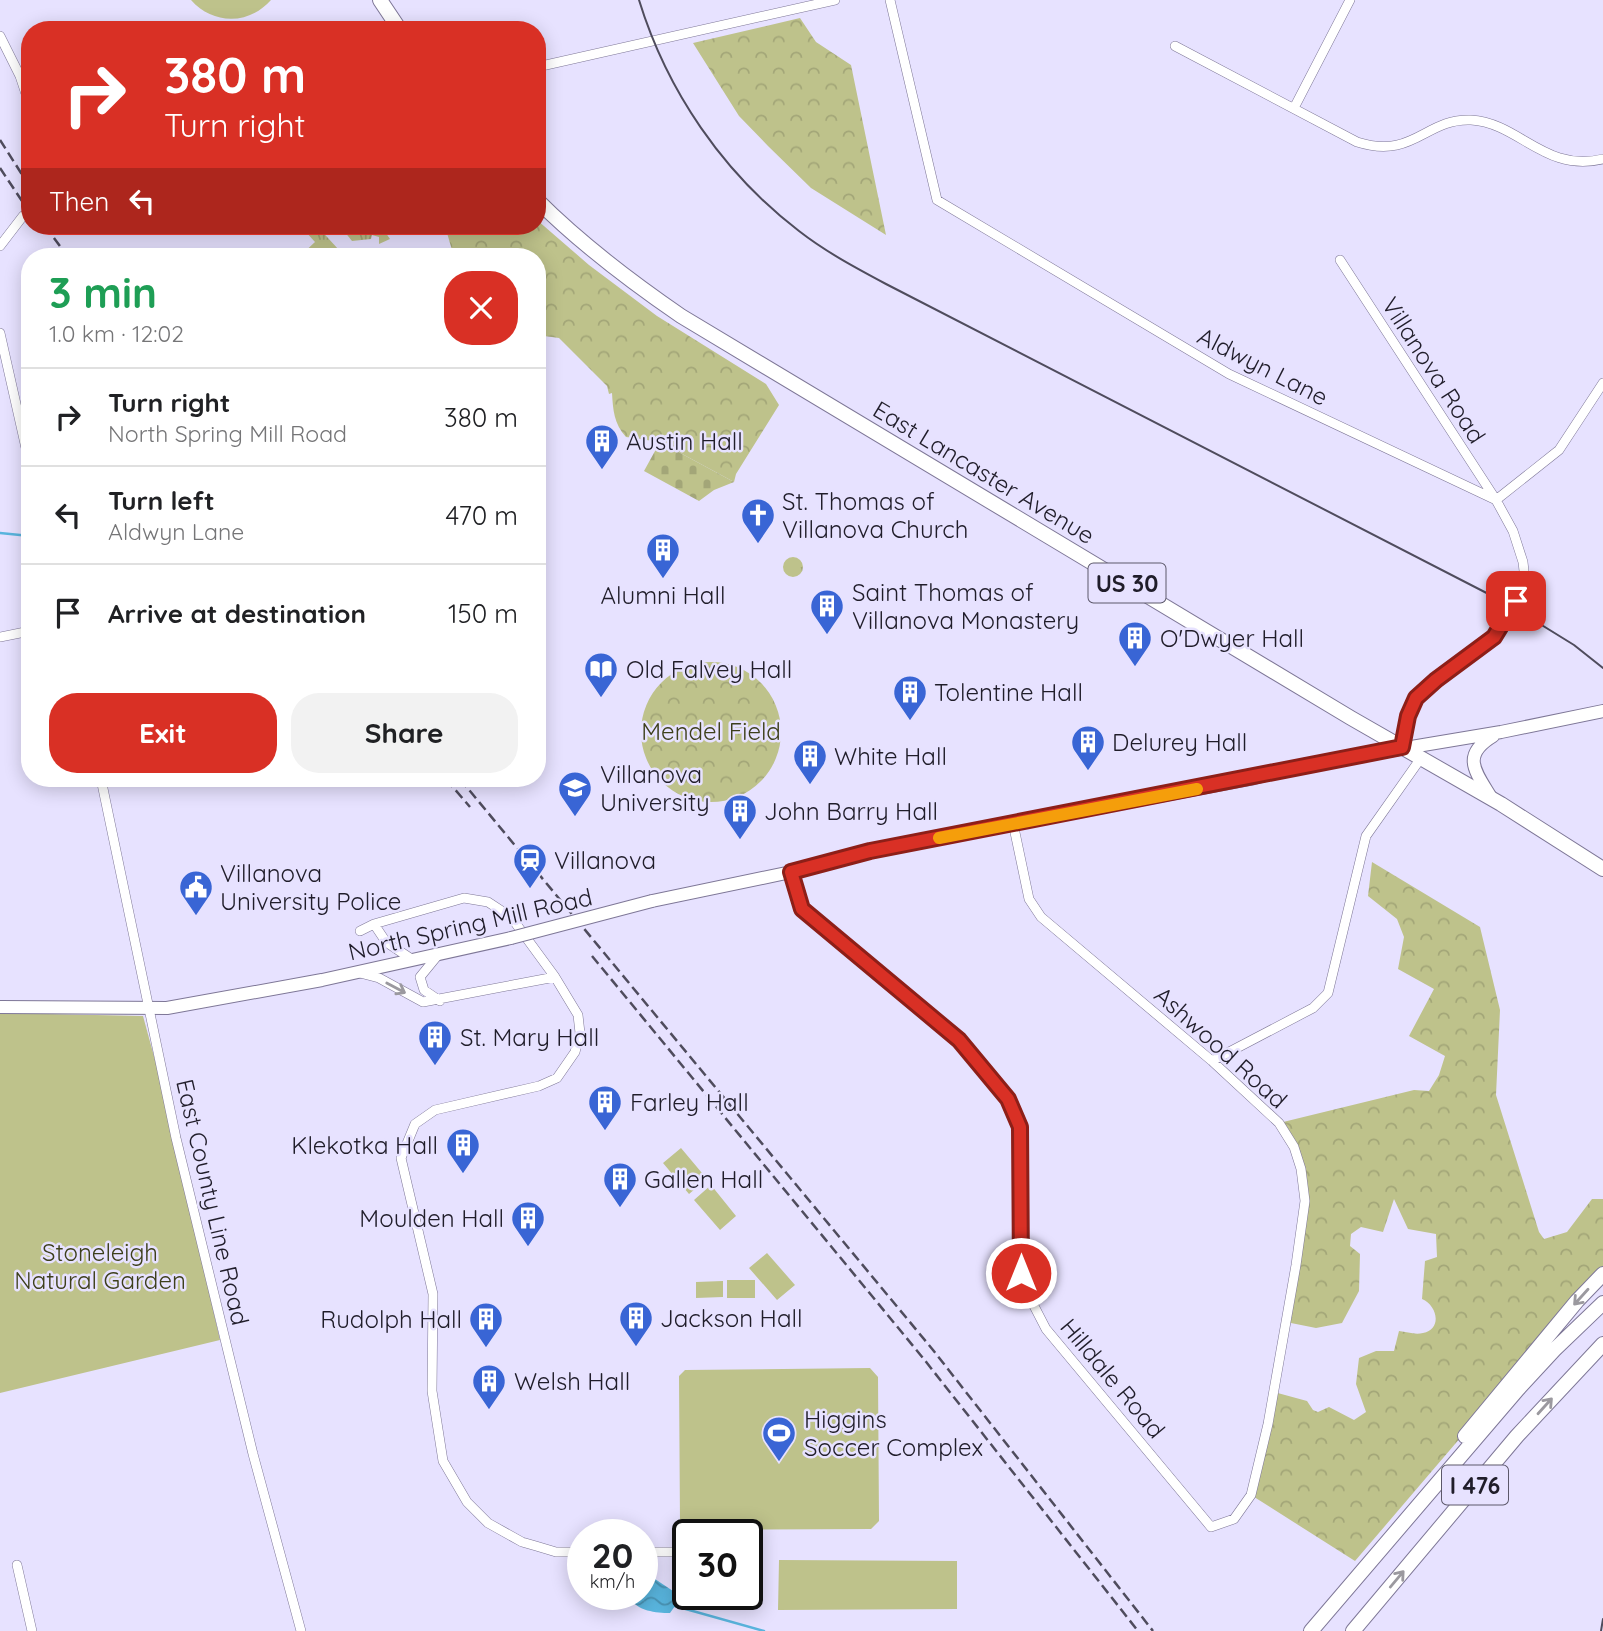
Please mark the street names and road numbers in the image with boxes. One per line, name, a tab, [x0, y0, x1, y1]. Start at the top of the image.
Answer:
street label: Villanova Road	[1376, 291, 1492, 449]
street label: Aldwyn Lane	[1193, 320, 1333, 412]
street label: East Lancaster Avenue	[868, 394, 1100, 550]
road number: US 30	[1088, 564, 1166, 603]
street label: North Spring Mill Road	[345, 881, 595, 967]
street label: Ashwood Road	[1148, 980, 1294, 1114]
street label: East County Line Road	[170, 1076, 256, 1328]
street label: Hilldale Road	[1054, 1312, 1172, 1444]
road number: I 476	[1442, 1466, 1508, 1504]

